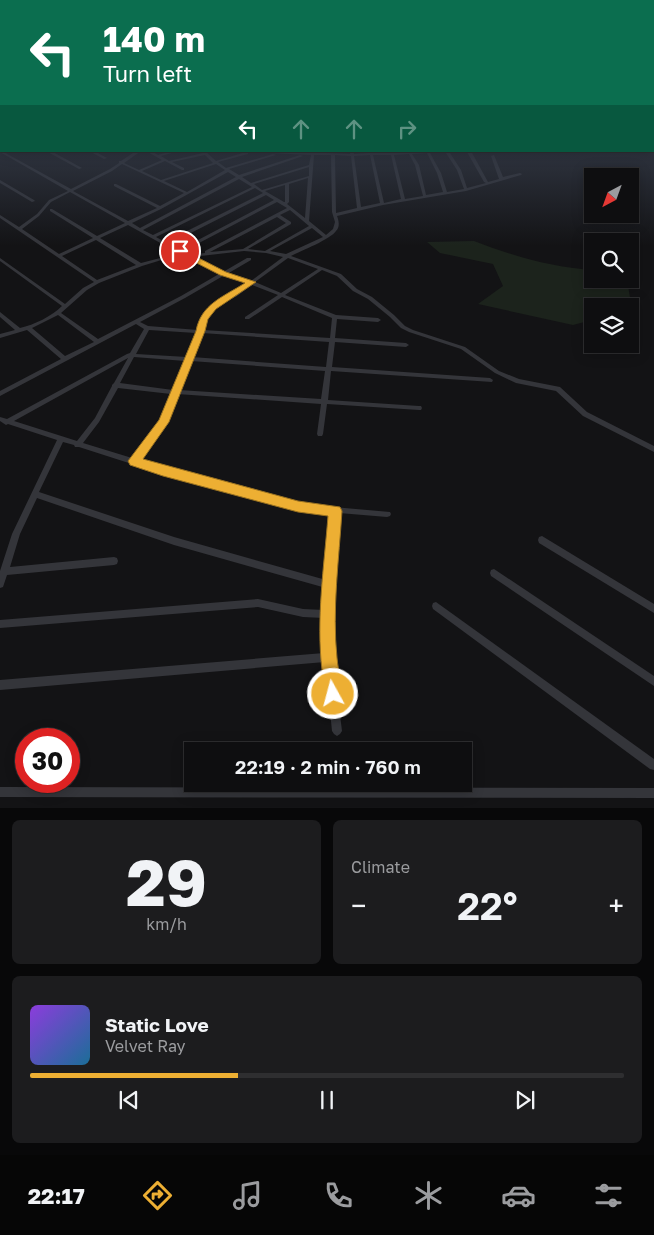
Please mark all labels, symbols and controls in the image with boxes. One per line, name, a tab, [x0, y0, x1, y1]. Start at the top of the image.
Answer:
text: 140 m	[103, 18, 205, 60]
icon: left	[20, 20, 85, 85]
text: Turn left	[103, 60, 192, 87]
icon: left	[234, 115, 262, 143]
icon: ahead	[287, 115, 315, 143]
icon: ahead	[340, 115, 368, 143]
icon: right	[393, 115, 421, 143]
north arrow	[584, 168, 639, 222]
map controls	[584, 168, 639, 353]
pin	[159, 230, 201, 272]
button: search	[584, 233, 639, 288]
icon: arrive	[166, 237, 194, 265]
button: layers	[584, 298, 639, 353]
position arrow	[306, 667, 358, 719]
speed limit sign: 30	[15, 728, 80, 793]
text: 22:19 · 2 min · 760 m	[235, 755, 421, 778]
text: 29	[126, 842, 207, 920]
text: Climate	[351, 857, 410, 877]
text: 22°	[457, 883, 518, 928]
text: −	[351, 889, 366, 922]
text: +	[609, 889, 624, 922]
text: km/h	[146, 914, 187, 934]
text: Static Love	[105, 1013, 209, 1036]
text: Velvet Ray	[105, 1036, 186, 1056]
icon: previous	[115, 1086, 143, 1114]
icon: pause	[313, 1086, 341, 1114]
icon: next	[511, 1086, 539, 1114]
icon: directions	[140, 1178, 175, 1213]
icon: music	[230, 1178, 265, 1213]
icon: phone	[321, 1178, 356, 1213]
icon: climate	[411, 1178, 446, 1213]
icon: car	[501, 1178, 536, 1213]
icon: filters	[591, 1178, 626, 1213]
text: 22:17	[28, 1182, 85, 1209]

